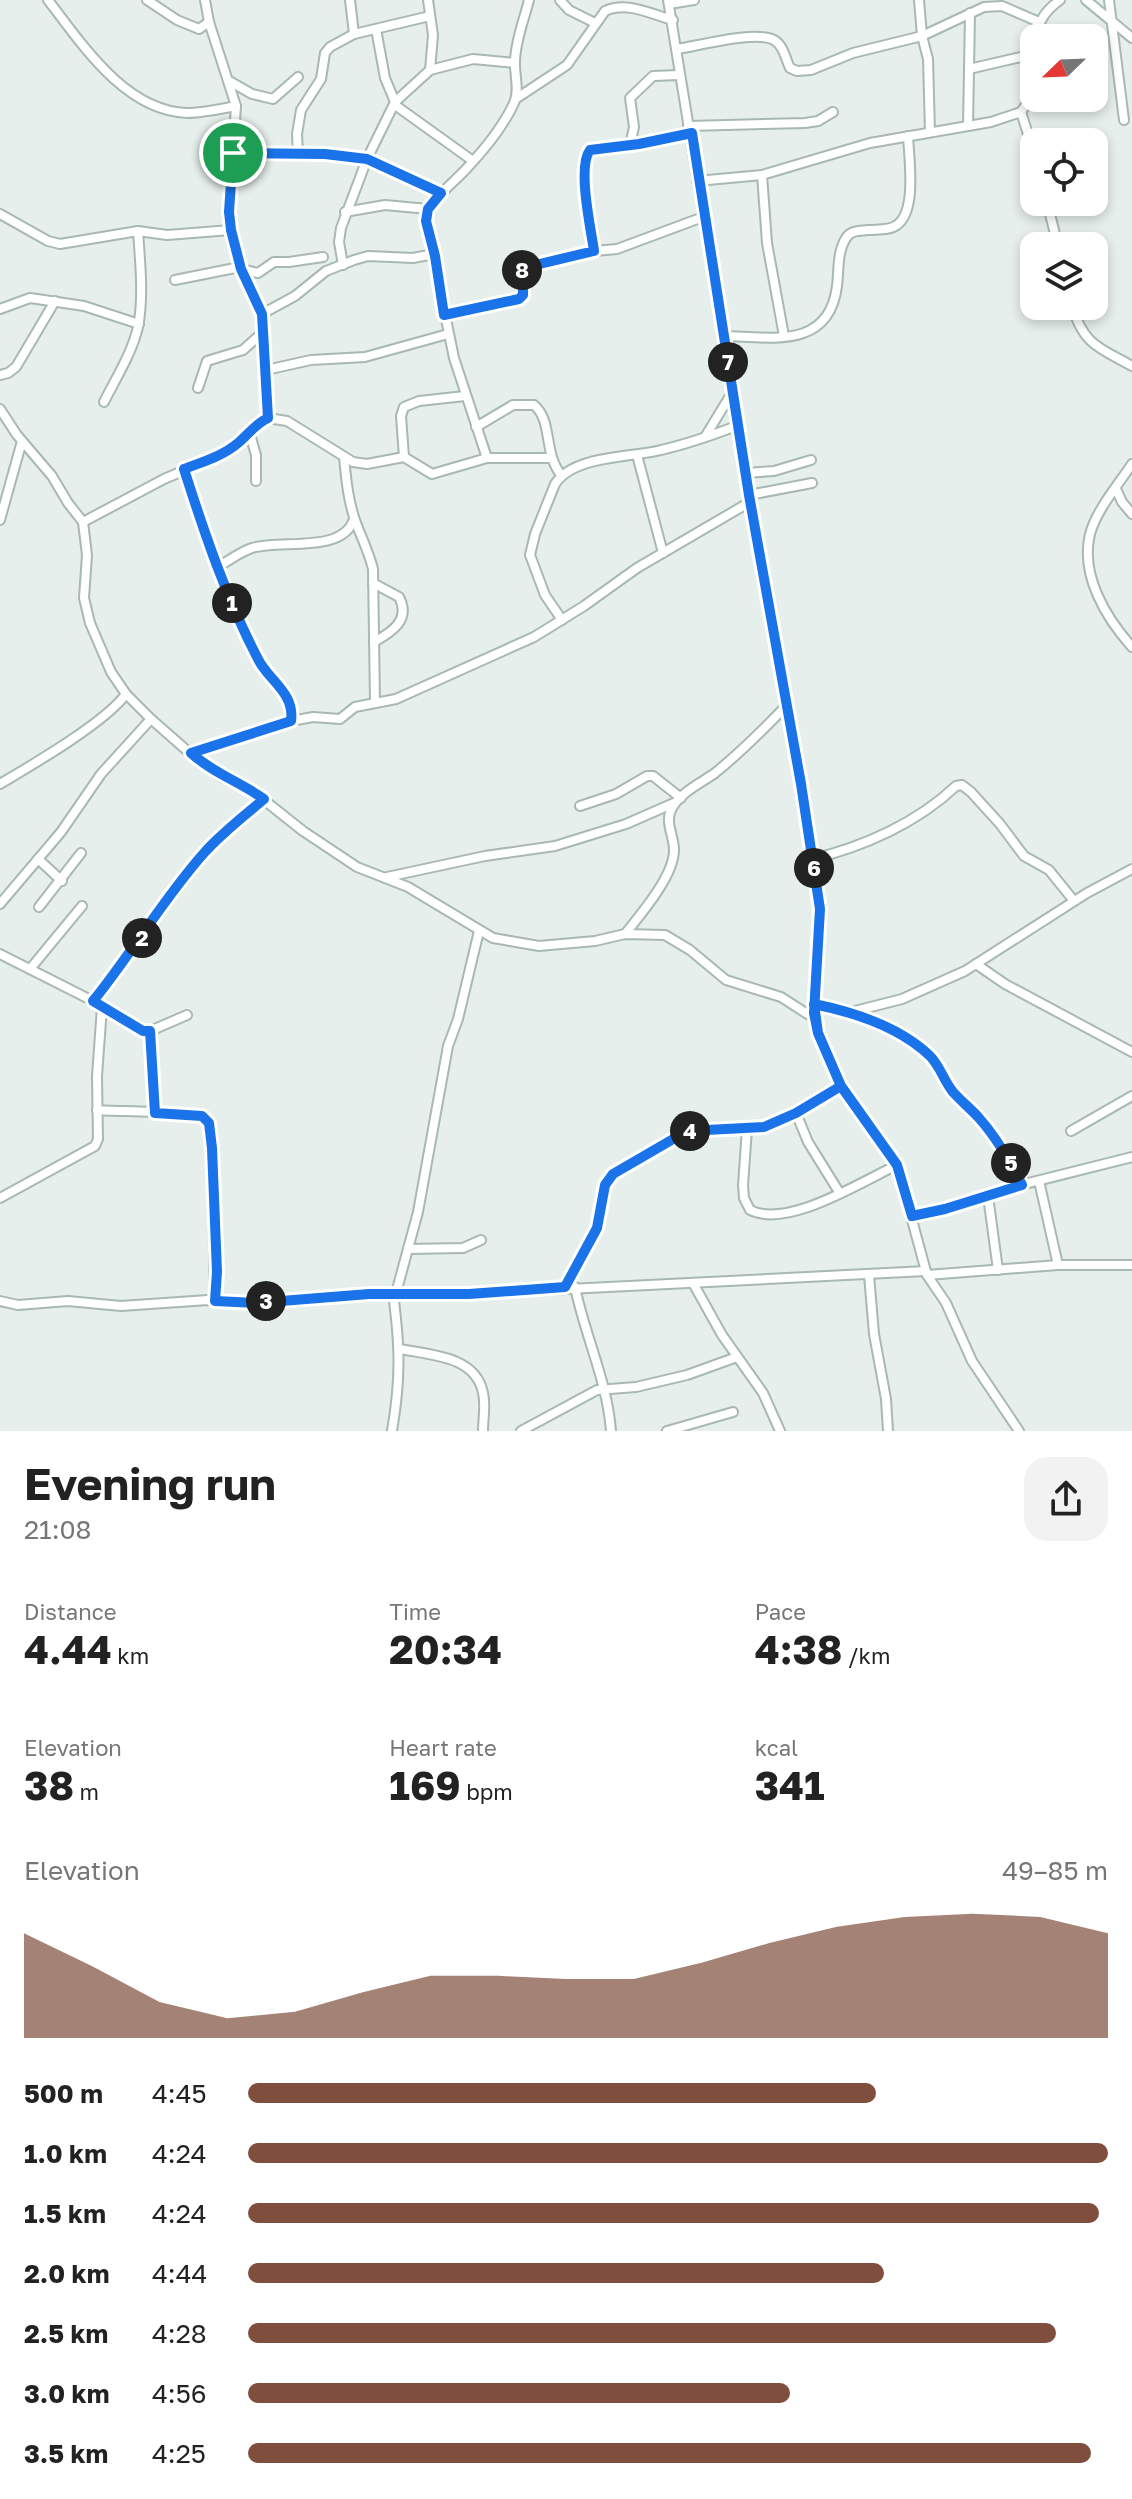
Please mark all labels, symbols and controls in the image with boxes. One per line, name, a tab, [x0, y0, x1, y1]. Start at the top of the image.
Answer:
north arrow	[1020, 24, 1108, 112]
map controls	[1020, 24, 1108, 320]
pin	[199, 119, 267, 187]
button: locate	[1020, 128, 1108, 216]
icon: arrive	[211, 131, 255, 175]
button: layers	[1020, 232, 1108, 320]
pin: 8	[502, 250, 542, 290]
text: 8	[515, 256, 529, 283]
pin: 7	[708, 342, 748, 382]
text: 7	[722, 348, 734, 375]
pin: 1	[212, 583, 252, 623]
text: 1	[226, 589, 238, 616]
pin: 6	[794, 848, 834, 888]
text: 6	[807, 854, 821, 881]
pin: 2	[122, 918, 162, 958]
text: 2	[135, 924, 149, 951]
pin: 4	[670, 1111, 710, 1151]
text: 4	[683, 1117, 697, 1144]
pin: 5	[991, 1143, 1031, 1183]
text: 5	[1004, 1149, 1018, 1176]
pin: 3	[246, 1281, 286, 1321]
text: 3	[259, 1287, 273, 1314]
text: Evening run	[24, 1457, 276, 1510]
button: share	[1024, 1457, 1108, 1541]
text: 21:08	[24, 1514, 91, 1545]
text: Distance	[24, 1598, 116, 1625]
text: Time	[389, 1598, 441, 1625]
text: Pace	[755, 1598, 806, 1625]
text: 4.44	[24, 1625, 112, 1673]
text: 20:34	[389, 1625, 502, 1673]
text: 4:38	[755, 1625, 842, 1673]
text: km	[112, 1642, 149, 1669]
text: /km	[842, 1642, 890, 1669]
text: Elevation	[24, 1734, 122, 1761]
text: Heart rate	[389, 1734, 497, 1761]
text: kcal	[755, 1734, 798, 1761]
text: 38	[24, 1761, 74, 1809]
text: 169	[389, 1761, 461, 1809]
text: 341	[755, 1761, 825, 1809]
text: m	[74, 1778, 99, 1805]
text: bpm	[461, 1778, 513, 1805]
text: Elevation	[24, 1855, 140, 1886]
text: 49–85 m	[1002, 1855, 1108, 1886]
text: 500 m	[24, 2078, 103, 2109]
text: 4:45	[152, 2078, 207, 2109]
text: 1.0 km	[24, 2138, 107, 2169]
text: 4:24	[152, 2138, 207, 2169]
text: 1.5 km	[24, 2198, 106, 2229]
text: 4:24	[152, 2198, 207, 2229]
text: 2.0 km	[24, 2258, 109, 2289]
text: 4:44	[152, 2258, 207, 2289]
text: 2.5 km	[24, 2318, 108, 2349]
text: 4:28	[152, 2318, 207, 2349]
text: 3.0 km	[24, 2378, 109, 2409]
text: 4:56	[152, 2378, 206, 2409]
text: 3.5 km	[24, 2438, 108, 2469]
text: 4:25	[152, 2438, 206, 2469]

